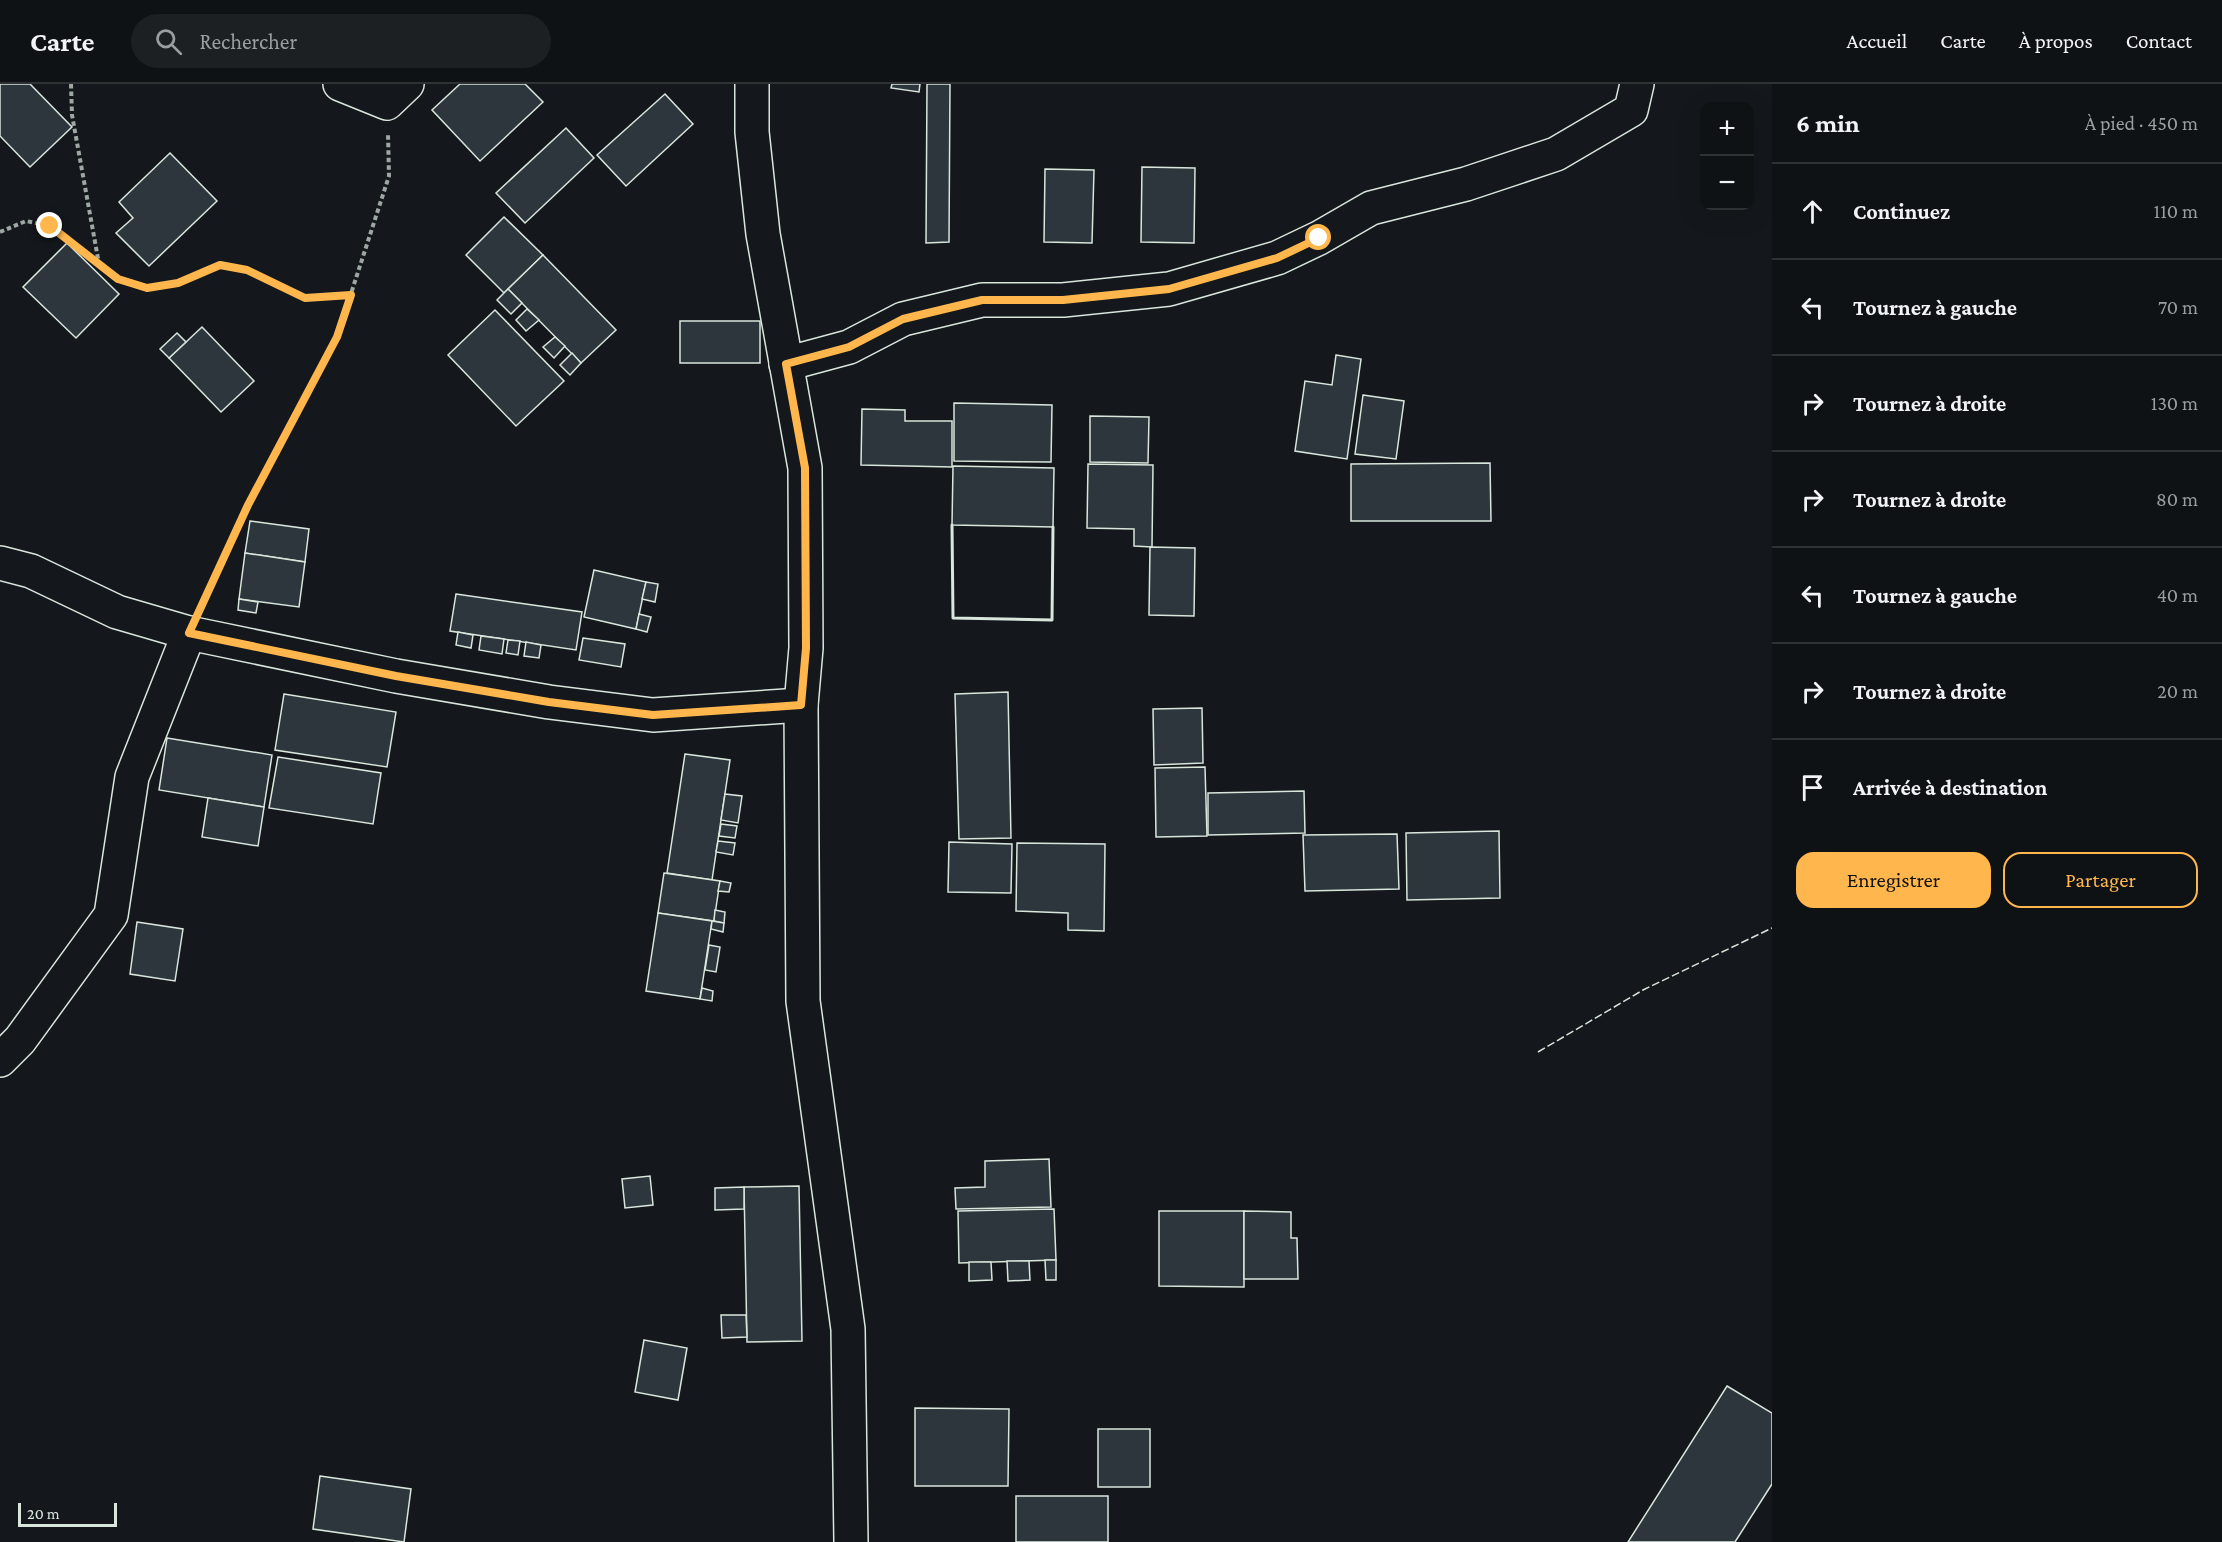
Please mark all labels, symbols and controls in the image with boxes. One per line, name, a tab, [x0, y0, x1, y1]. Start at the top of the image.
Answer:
search box	[131, 14, 551, 68]
icon: search	[152, 25, 185, 58]
text: Carte	[30, 26, 95, 57]
text: Rechercher	[200, 29, 297, 54]
text: Accueil	[1847, 29, 1907, 53]
text: Carte	[1940, 29, 1986, 53]
text: À propos	[2019, 29, 2093, 53]
text: Contact	[2126, 29, 2192, 53]
map controls	[1700, 102, 1754, 210]
button: +	[1700, 102, 1754, 156]
text: 6 min	[1796, 109, 1860, 138]
text: À pied · 450 m	[2085, 112, 2198, 134]
button: −	[1700, 156, 1754, 210]
icon: ahead	[1796, 195, 1829, 228]
text: Continuez	[1853, 199, 1950, 224]
text: 110 m	[2154, 200, 2198, 222]
route end	[36, 212, 62, 238]
route start	[1305, 224, 1331, 250]
icon: left	[1796, 291, 1829, 324]
text: Tournez à gauche	[1853, 295, 2017, 320]
text: 70 m	[2158, 296, 2198, 318]
icon: right	[1796, 387, 1829, 420]
text: Tournez à droite	[1853, 391, 2006, 416]
text: 130 m	[2151, 392, 2198, 414]
icon: right	[1796, 483, 1829, 516]
text: Tournez à droite	[1853, 487, 2006, 512]
text: 80 m	[2156, 488, 2198, 510]
icon: left	[1796, 579, 1829, 612]
text: Tournez à gauche	[1853, 583, 2017, 608]
text: 40 m	[2157, 584, 2198, 606]
icon: right	[1796, 675, 1829, 708]
text: Tournez à droite	[1853, 679, 2006, 704]
text: 20 m	[2157, 680, 2198, 702]
icon: arrive	[1796, 771, 1829, 804]
text: Arrivée à destination	[1853, 775, 2047, 800]
button: Enregistrer	[1796, 852, 1991, 908]
button: Partager	[2003, 852, 2198, 908]
scale bar	[18, 1500, 117, 1528]
text: 20 m	[27, 1505, 60, 1522]

